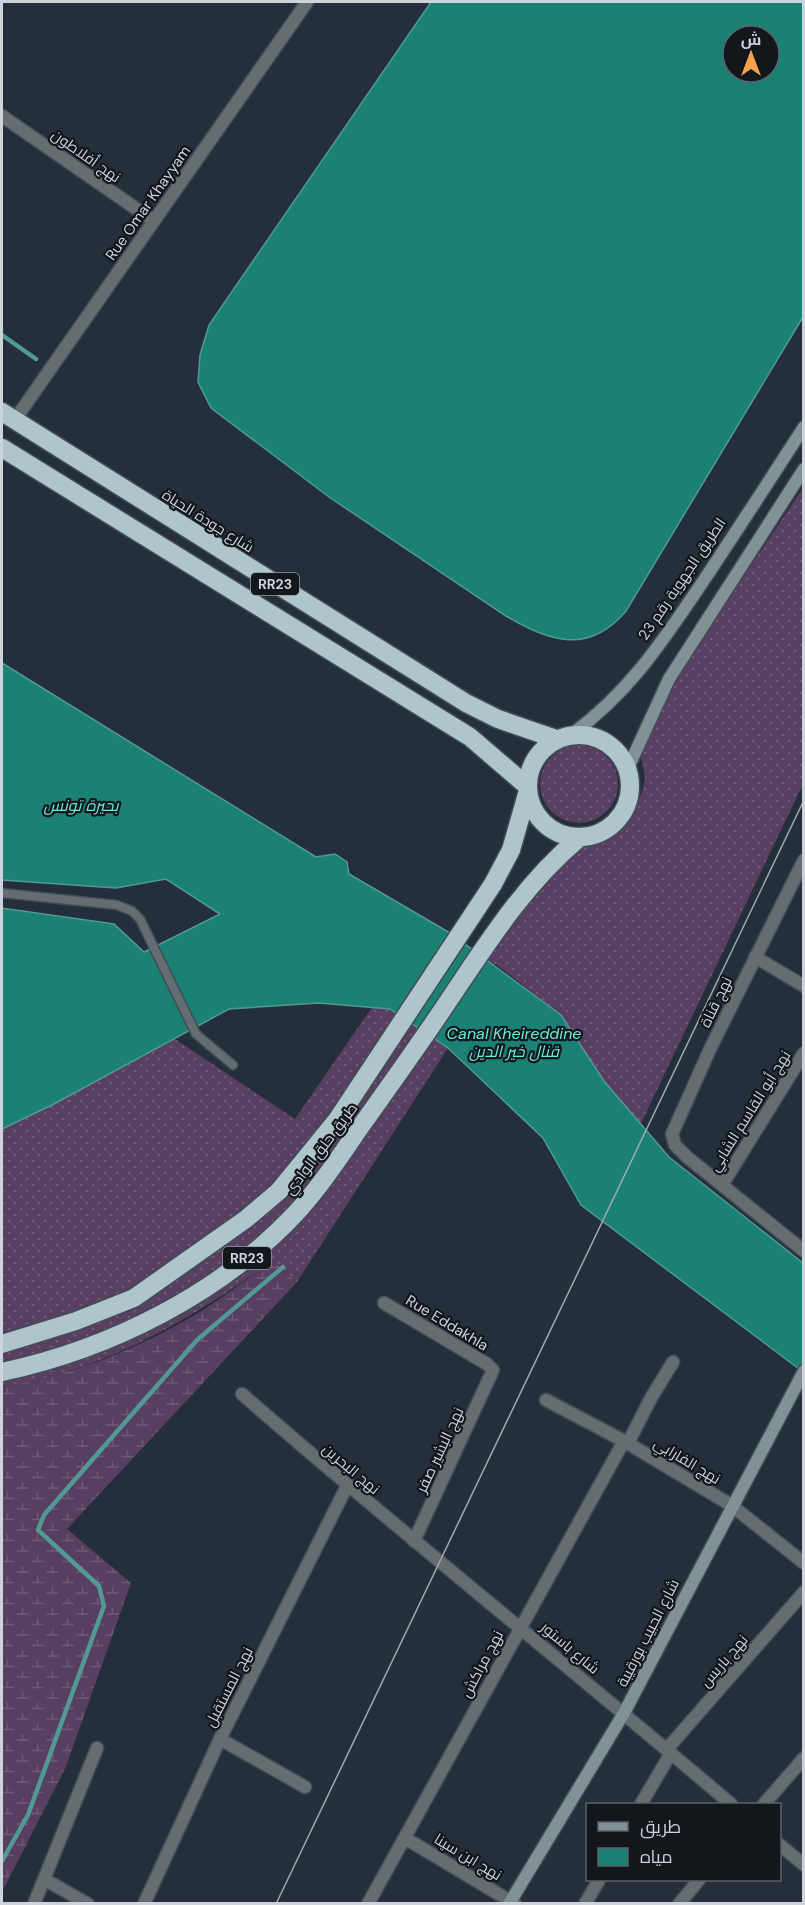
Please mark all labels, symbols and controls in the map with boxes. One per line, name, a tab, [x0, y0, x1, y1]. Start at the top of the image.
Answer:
north arrow	[721, 24, 781, 84]
text: ش	[741, 29, 761, 50]
street label: نهج أفلاطون	[47, 125, 125, 188]
street label: Rue Omar Khayyam	[101, 142, 195, 264]
street label: شارع جودة الحياة	[158, 485, 258, 558]
street label: الطريق الجهوية رقم 23	[634, 514, 730, 644]
road number: RR23	[251, 573, 299, 595]
water label: بحيرة تونس	[43, 795, 119, 816]
street label: نهج قناة	[695, 973, 738, 1031]
water label: Canal Kheireddine قنال خير الدين	[447, 1023, 581, 1062]
street label: نهج أبو القاسم الشابي	[705, 1047, 797, 1176]
street label: طريق حلق الوادي	[280, 1099, 364, 1200]
road number: RR23	[223, 1247, 271, 1269]
street label: Rue Eddakhla	[402, 1290, 492, 1356]
street label: نهج البشير صفر	[411, 1404, 469, 1497]
street label: نهج الفارابي	[649, 1433, 724, 1491]
street label: نهج البحرين	[317, 1439, 384, 1500]
street label: شارع الحبيب بورقيبة	[612, 1576, 685, 1691]
street label: شارع باستور	[535, 1617, 604, 1679]
street label: نهج مراكش	[456, 1627, 509, 1702]
street label: نهج باريس	[696, 1630, 753, 1692]
street label: نهج المستقبل	[200, 1644, 259, 1731]
legend	[586, 1803, 781, 1881]
text: طريق	[640, 1815, 681, 1839]
street label: نهج ابن سينا	[430, 1829, 506, 1886]
text: مياه	[640, 1845, 673, 1869]

